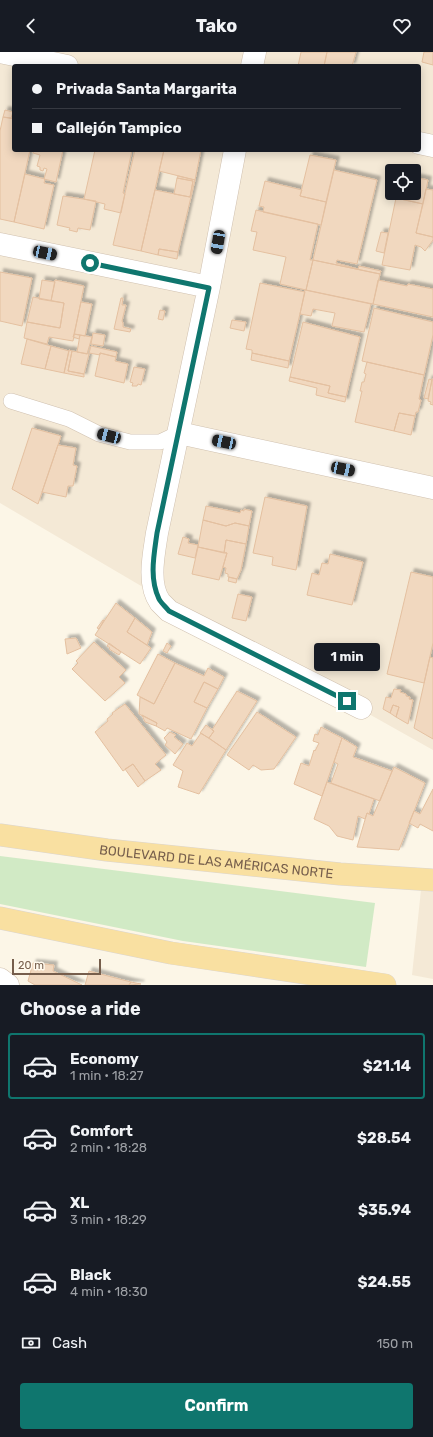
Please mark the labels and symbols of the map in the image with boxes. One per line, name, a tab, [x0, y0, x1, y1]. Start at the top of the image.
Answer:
car	[210, 229, 226, 255]
car	[32, 245, 58, 261]
route start	[81, 254, 99, 272]
car	[96, 427, 122, 445]
car	[211, 434, 237, 450]
car	[330, 461, 356, 477]
callout: 1 min	[314, 643, 380, 671]
route end	[338, 692, 356, 710]
street label: BOULEVARD DE LAS AMÉRICAS NORTE	[98, 842, 334, 881]
scale bar	[12, 957, 101, 976]

